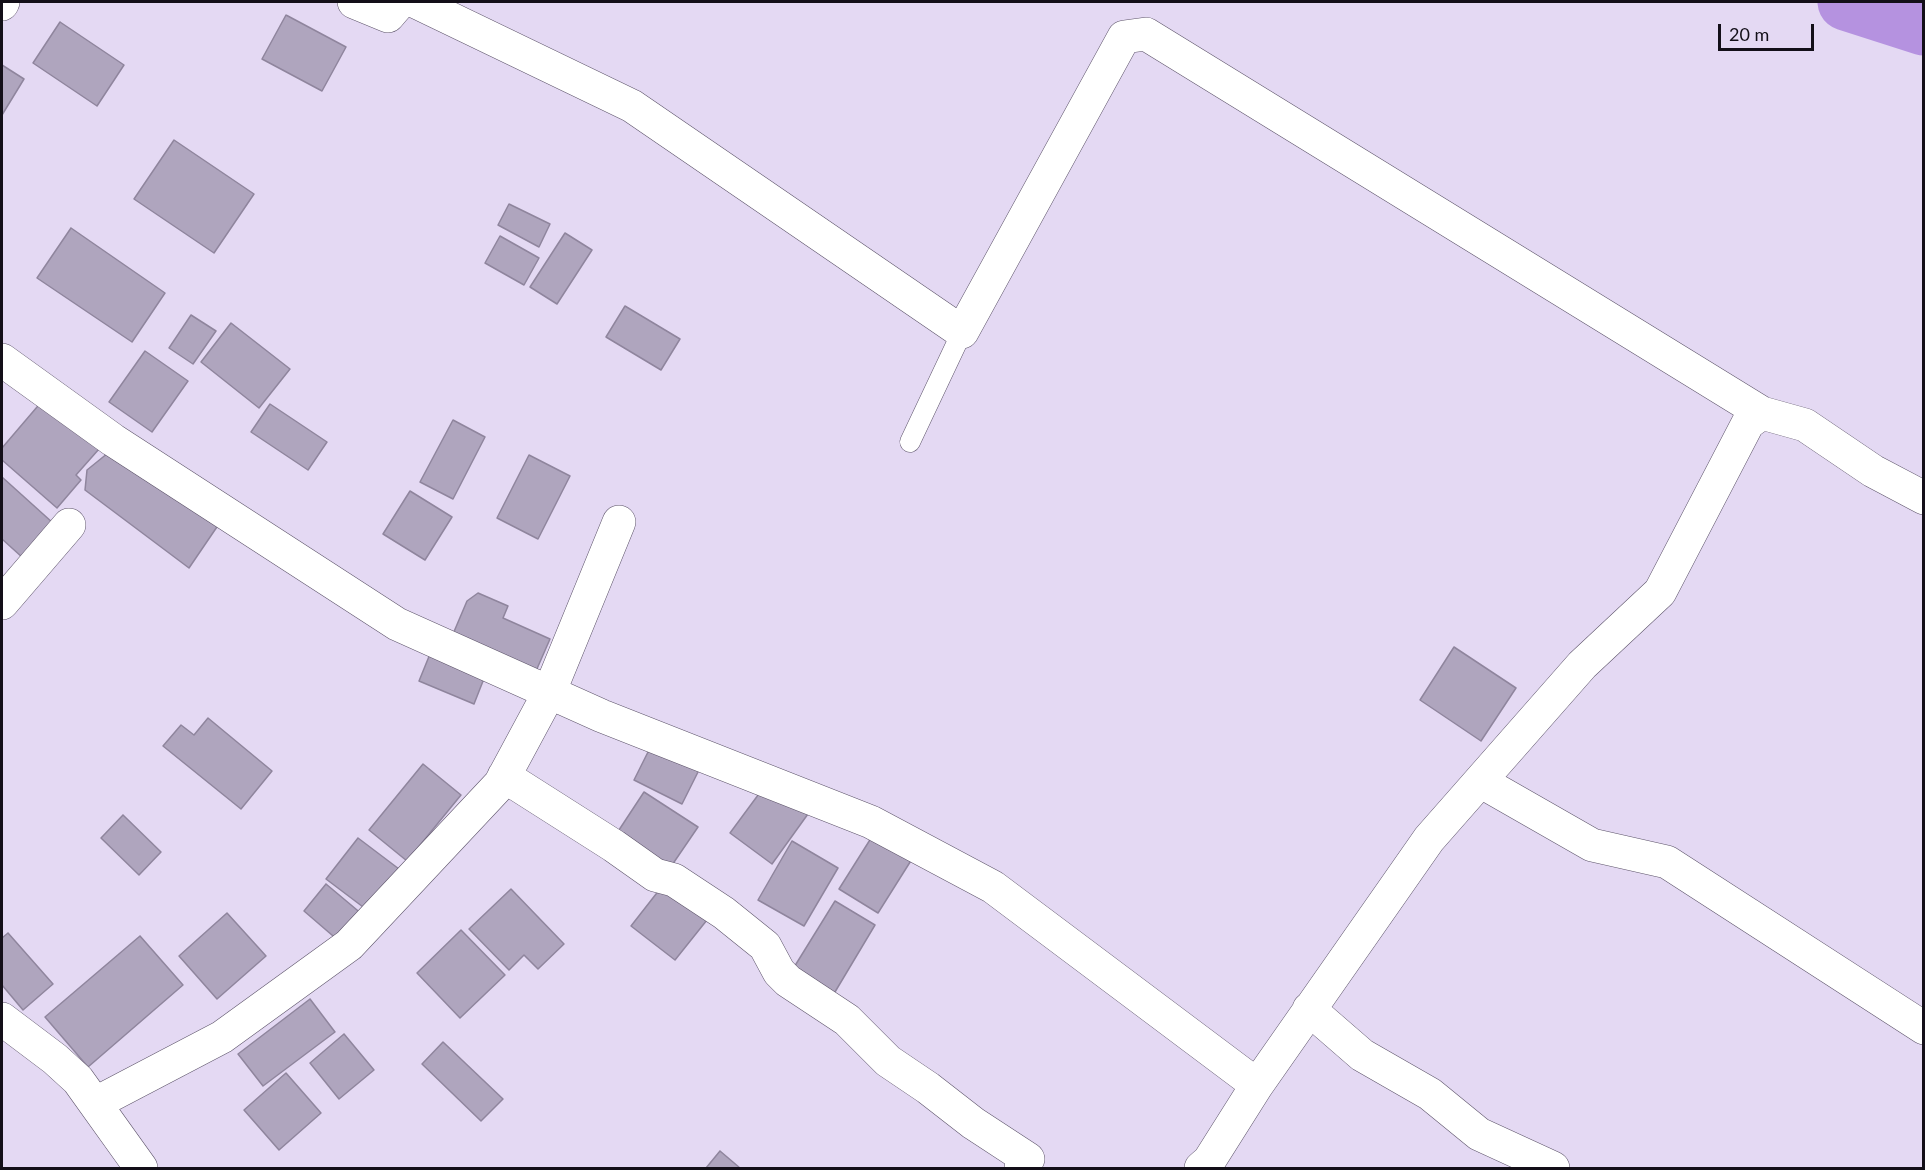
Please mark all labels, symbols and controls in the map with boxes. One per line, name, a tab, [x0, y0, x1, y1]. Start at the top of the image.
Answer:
scale bar	[1721, 12, 1817, 50]
text: 20 m	[1729, 23, 1769, 45]

